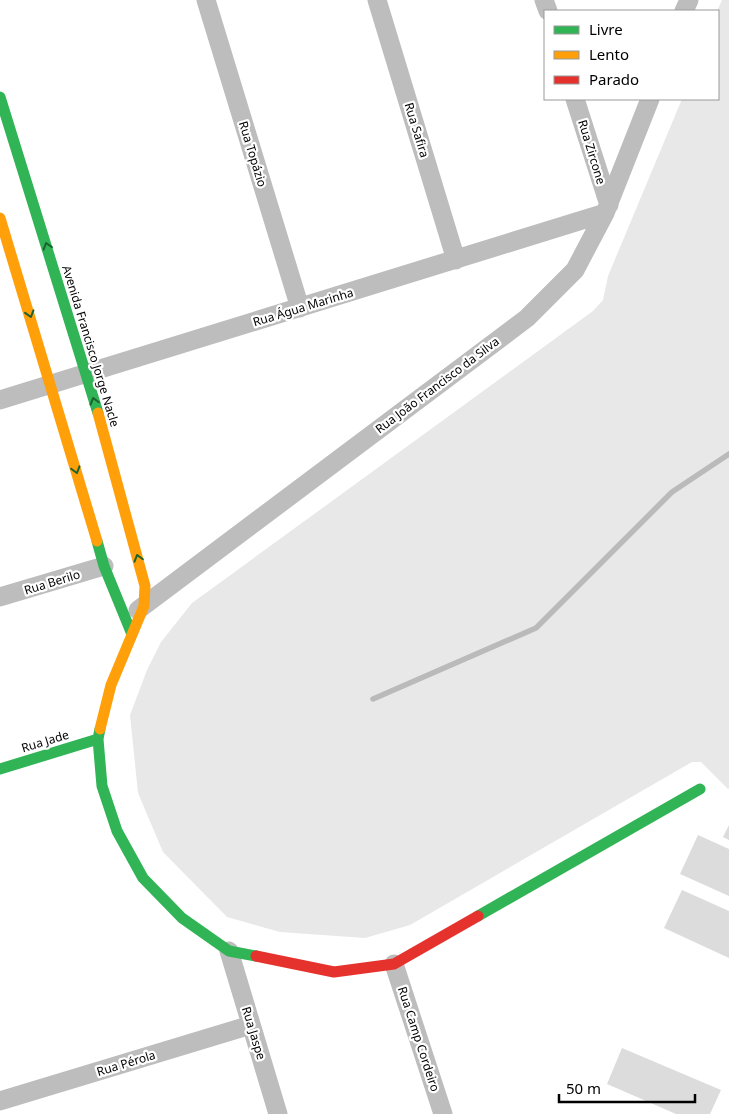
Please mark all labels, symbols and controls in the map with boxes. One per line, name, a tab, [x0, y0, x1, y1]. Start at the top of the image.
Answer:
legend	[544, 10, 719, 100]
text: Livre	[589, 19, 623, 39]
text: Lento	[589, 44, 629, 64]
text: Parado	[589, 69, 639, 89]
street label: Rua Safira	[401, 100, 433, 160]
street label: Rua Zircone	[574, 118, 610, 187]
street label: Rua Topázio	[235, 119, 271, 189]
one-way arrow	[42, 242, 52, 251]
street label: Avenida Francisco Jorge Nacle	[58, 263, 124, 429]
street label: Rua Água Marinha	[251, 284, 355, 330]
one-way arrow	[24, 310, 34, 318]
street label: Rua João Francisco da Silva	[372, 333, 502, 437]
one-way arrow	[90, 398, 100, 406]
one-way arrow	[71, 465, 81, 474]
one-way arrow	[133, 554, 143, 562]
street label: Rua Berilo	[22, 565, 82, 599]
street label: Rua Jade	[19, 726, 71, 756]
street label: Rua Camp Cordeiro	[394, 984, 444, 1094]
street label: Rua Jaspe	[238, 1004, 270, 1062]
street label: Rua Pérola	[95, 1046, 157, 1080]
scale bar	[559, 1072, 695, 1104]
text: 50 m	[566, 1078, 601, 1098]

